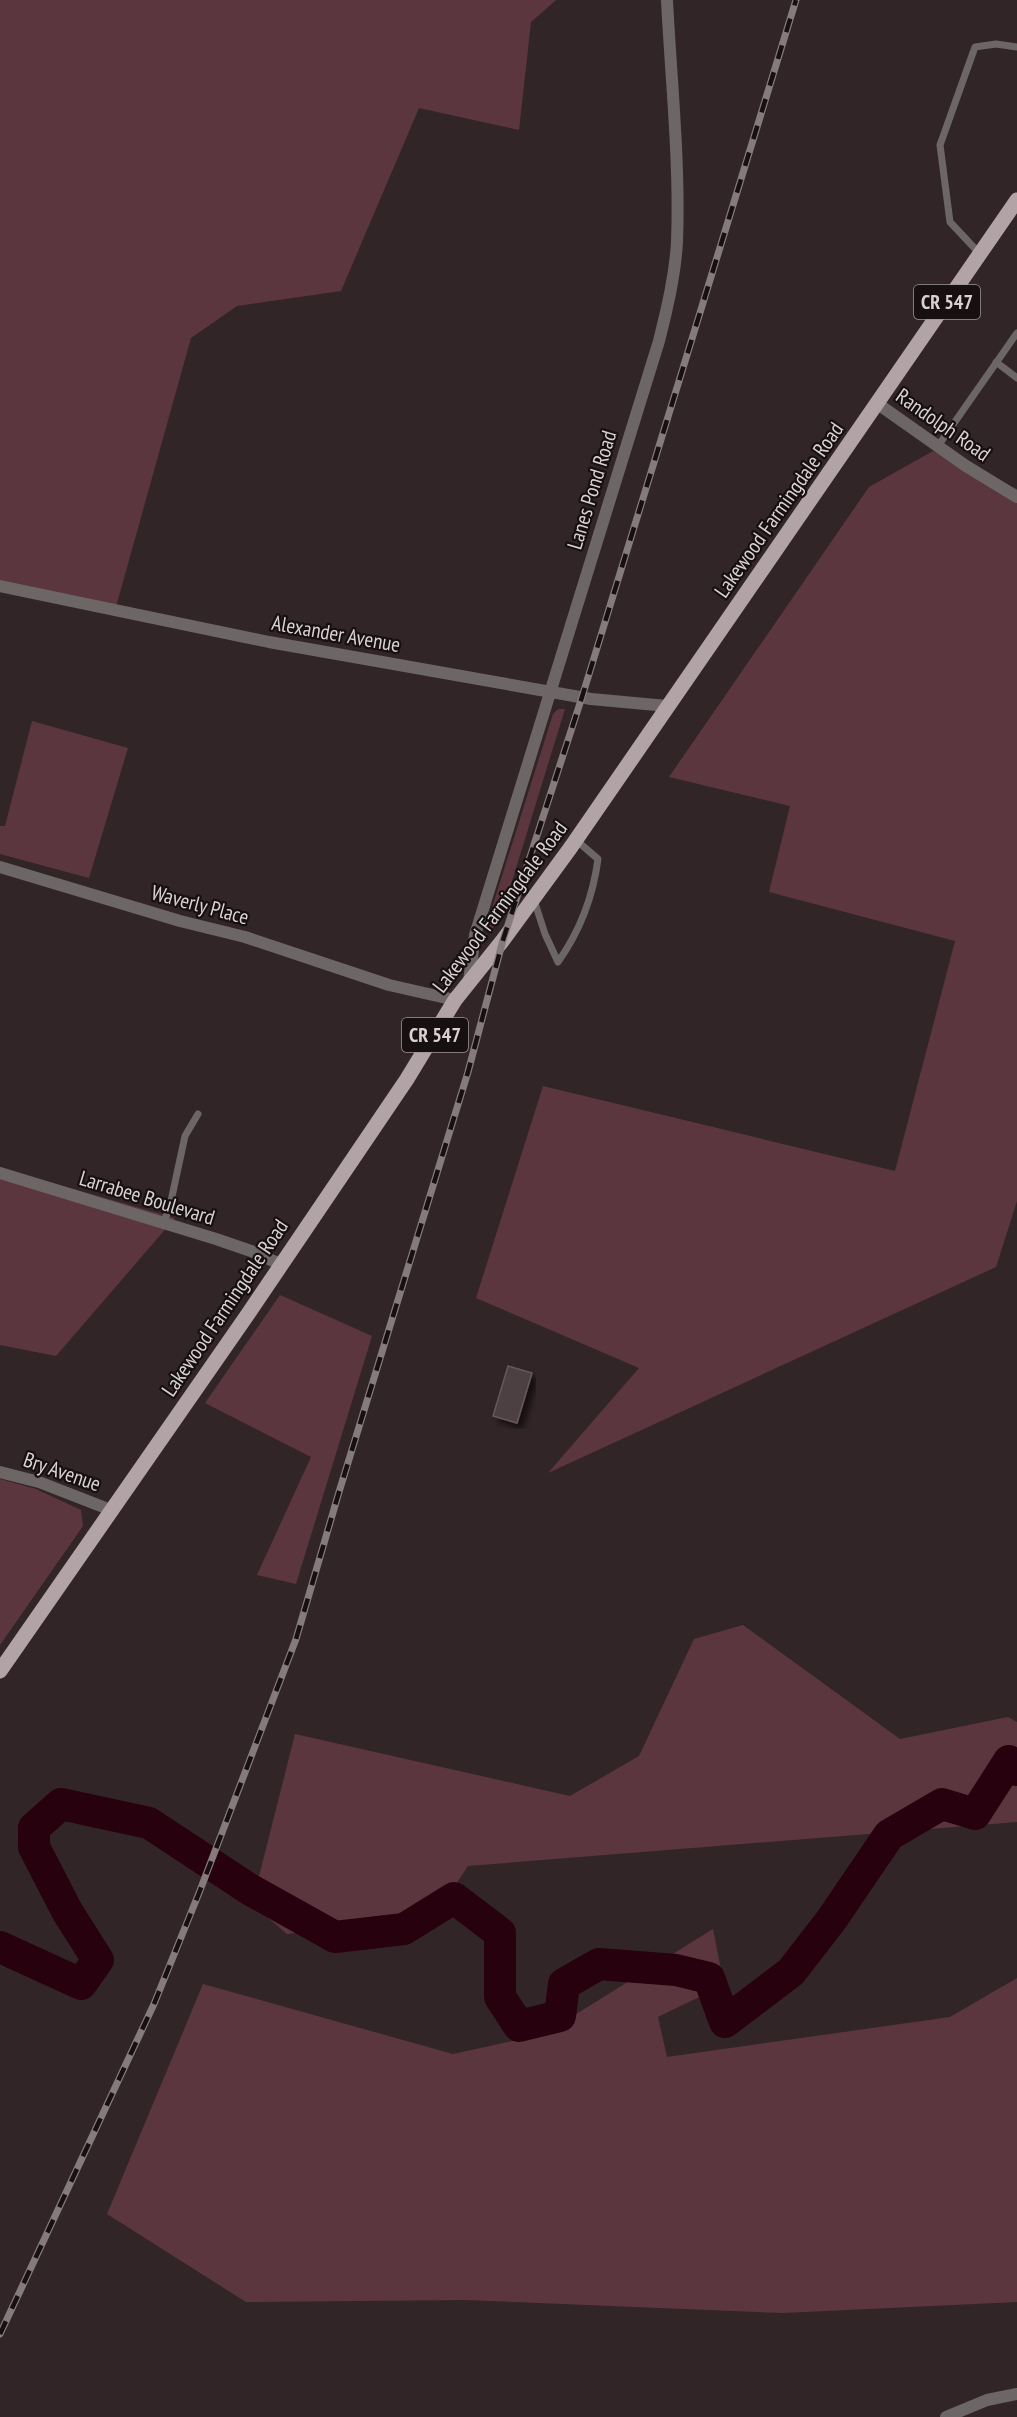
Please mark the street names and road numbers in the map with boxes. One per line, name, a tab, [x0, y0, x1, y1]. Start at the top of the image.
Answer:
road number: CR 547	[914, 285, 980, 319]
street label: Randolph Road	[891, 382, 996, 467]
street label: Lakewood Farmingdale Road	[708, 417, 849, 603]
street label: Lanes Pond Road	[561, 427, 622, 553]
street label: Alexander Avenue	[270, 609, 402, 658]
street label: Lakewood Farmingdale Road	[426, 816, 573, 998]
street label: Waverly Place	[149, 879, 252, 930]
road number: CR 547	[402, 1018, 468, 1052]
street label: Larrabee Boulevard	[76, 1164, 218, 1231]
street label: Lakewood Farmingdale Road	[155, 1214, 294, 1401]
street label: Bry Avenue	[20, 1446, 104, 1497]

